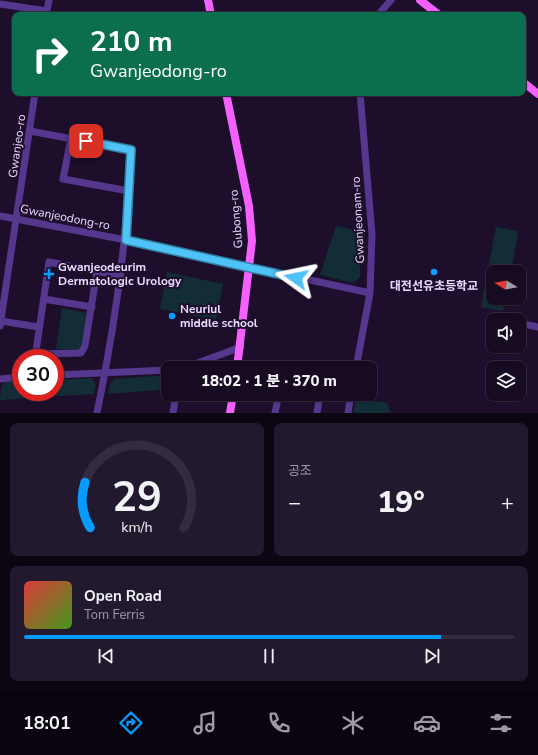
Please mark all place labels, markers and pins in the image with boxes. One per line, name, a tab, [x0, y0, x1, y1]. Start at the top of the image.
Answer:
pin	[69, 124, 103, 158]
place label: Gwanjeodeurim Dermatologic Urology	[58, 259, 182, 289]
marker: 대전선유초등학교	[429, 267, 439, 277]
marker: Gwanjeodeurim Dermatologic Urology	[43, 268, 55, 280]
place label: 대전선유초등학교	[390, 278, 478, 294]
place label: Neuriul middle school	[180, 301, 258, 331]
marker: Neuriul middle school	[167, 311, 177, 321]

